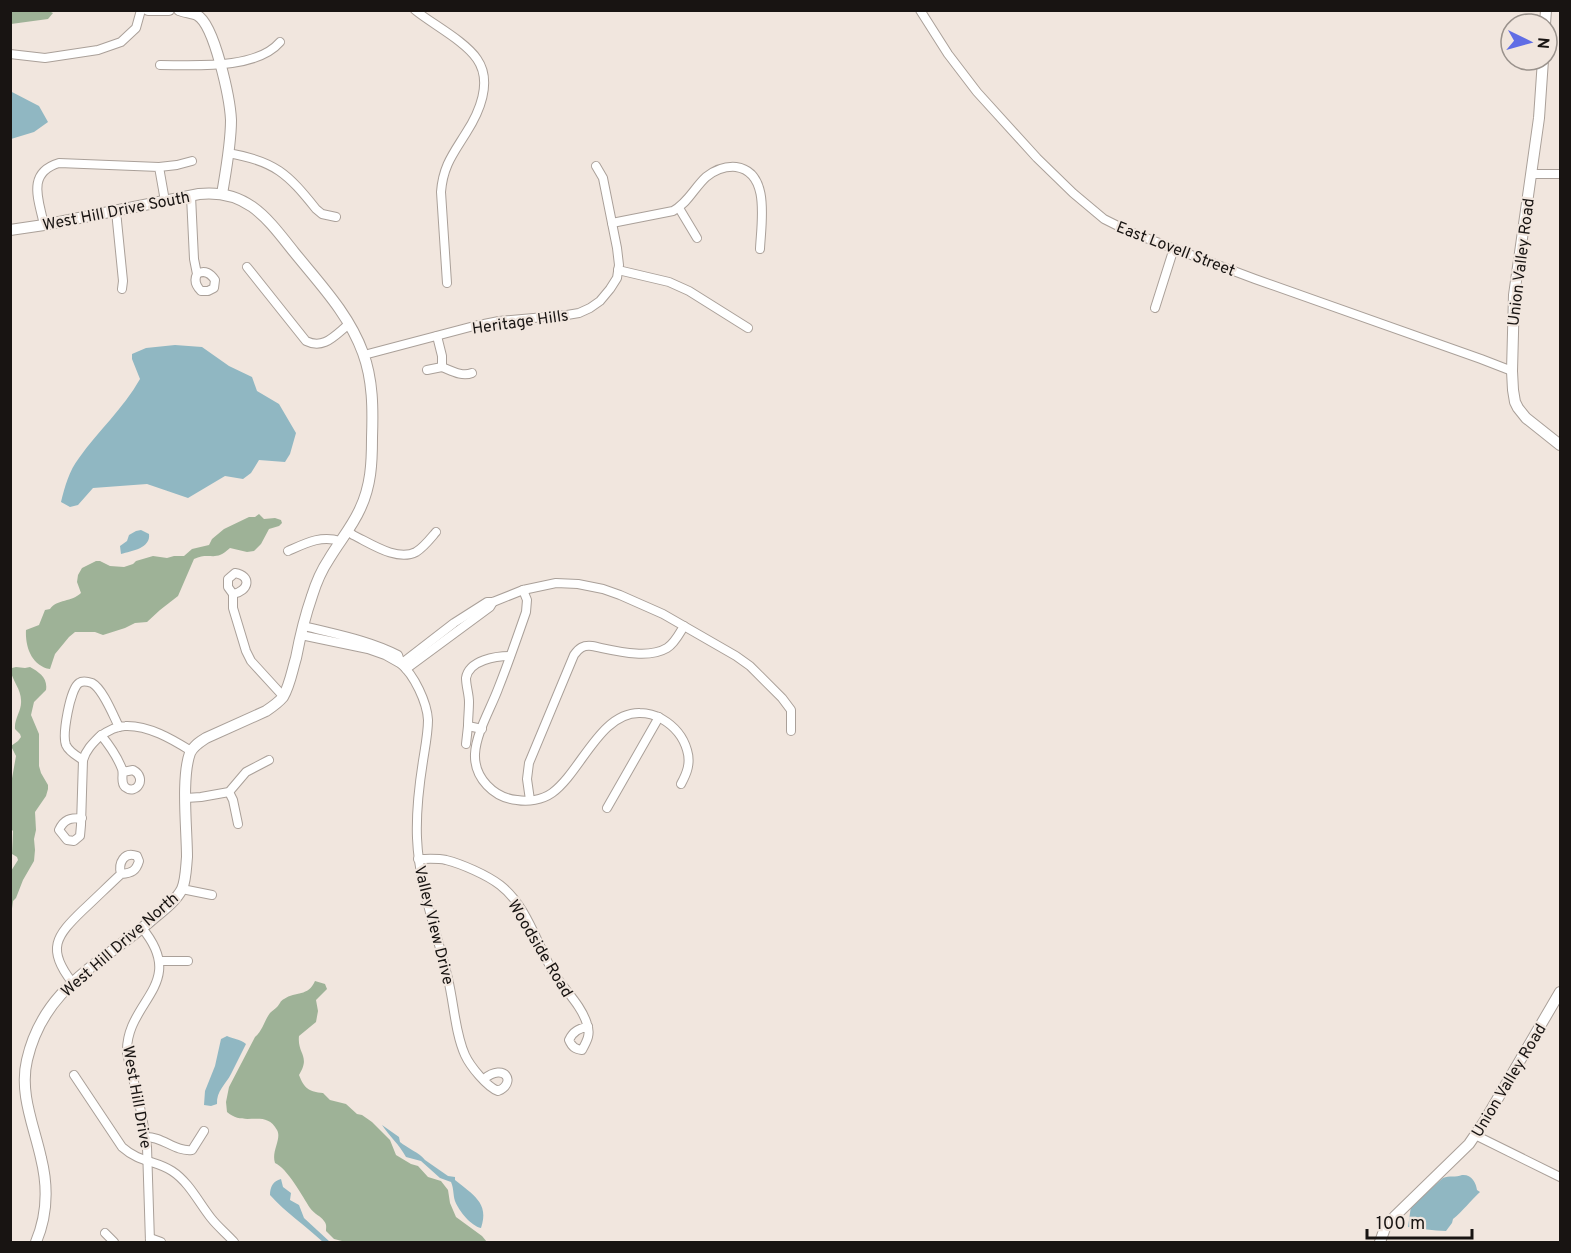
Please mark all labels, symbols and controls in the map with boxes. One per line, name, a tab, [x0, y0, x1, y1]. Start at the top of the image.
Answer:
north arrow	[1499, 12, 1559, 72]
text: N	[1531, 37, 1552, 50]
street label: West Hill Drive South	[41, 188, 192, 236]
street label: Union Valley Road	[1504, 197, 1540, 327]
street label: East Lovell Street	[1113, 218, 1238, 282]
street label: Heritage Hills	[471, 306, 570, 340]
street label: Valley View Drive	[409, 864, 458, 987]
street label: West Hill Drive North	[57, 889, 183, 1002]
street label: Woodside Road	[502, 897, 576, 1002]
street label: Union Valley Road	[1468, 1021, 1551, 1141]
street label: West Hill Drive	[117, 1044, 155, 1150]
scale bar	[1367, 1202, 1472, 1240]
text: 100 m	[1376, 1213, 1425, 1236]

